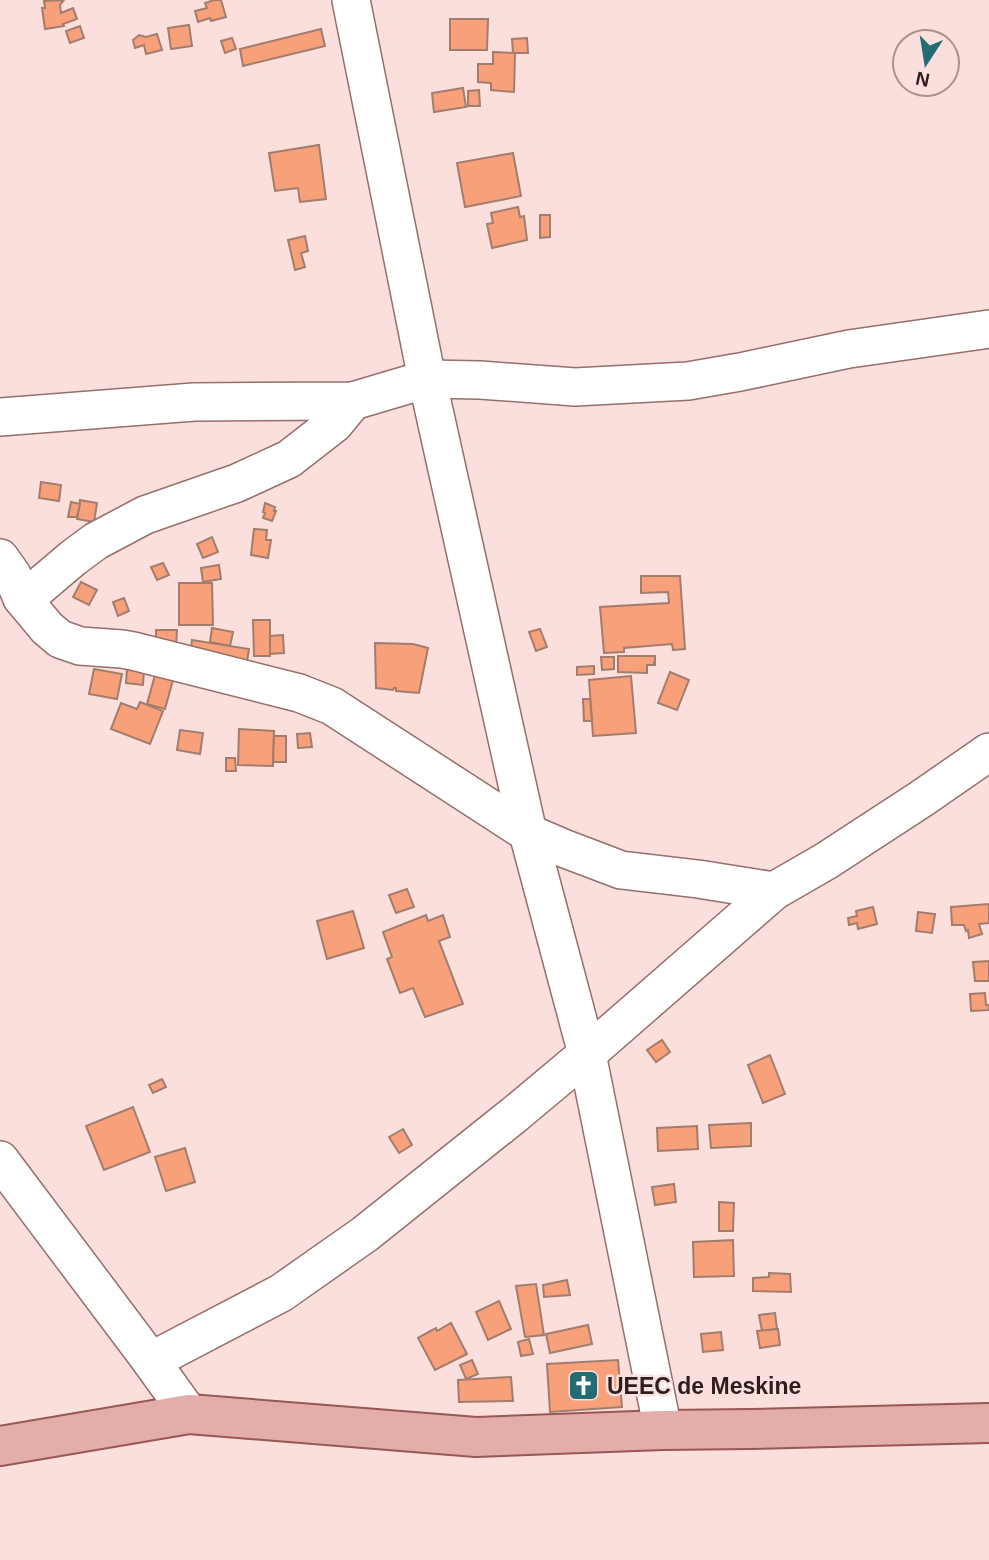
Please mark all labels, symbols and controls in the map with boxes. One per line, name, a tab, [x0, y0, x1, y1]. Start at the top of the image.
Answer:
north arrow	[891, 28, 961, 98]
text: N	[914, 67, 931, 91]
church icon: UEEC de Meskine	[567, 1369, 601, 1403]
place label: UEEC de Meskine	[607, 1373, 801, 1399]

